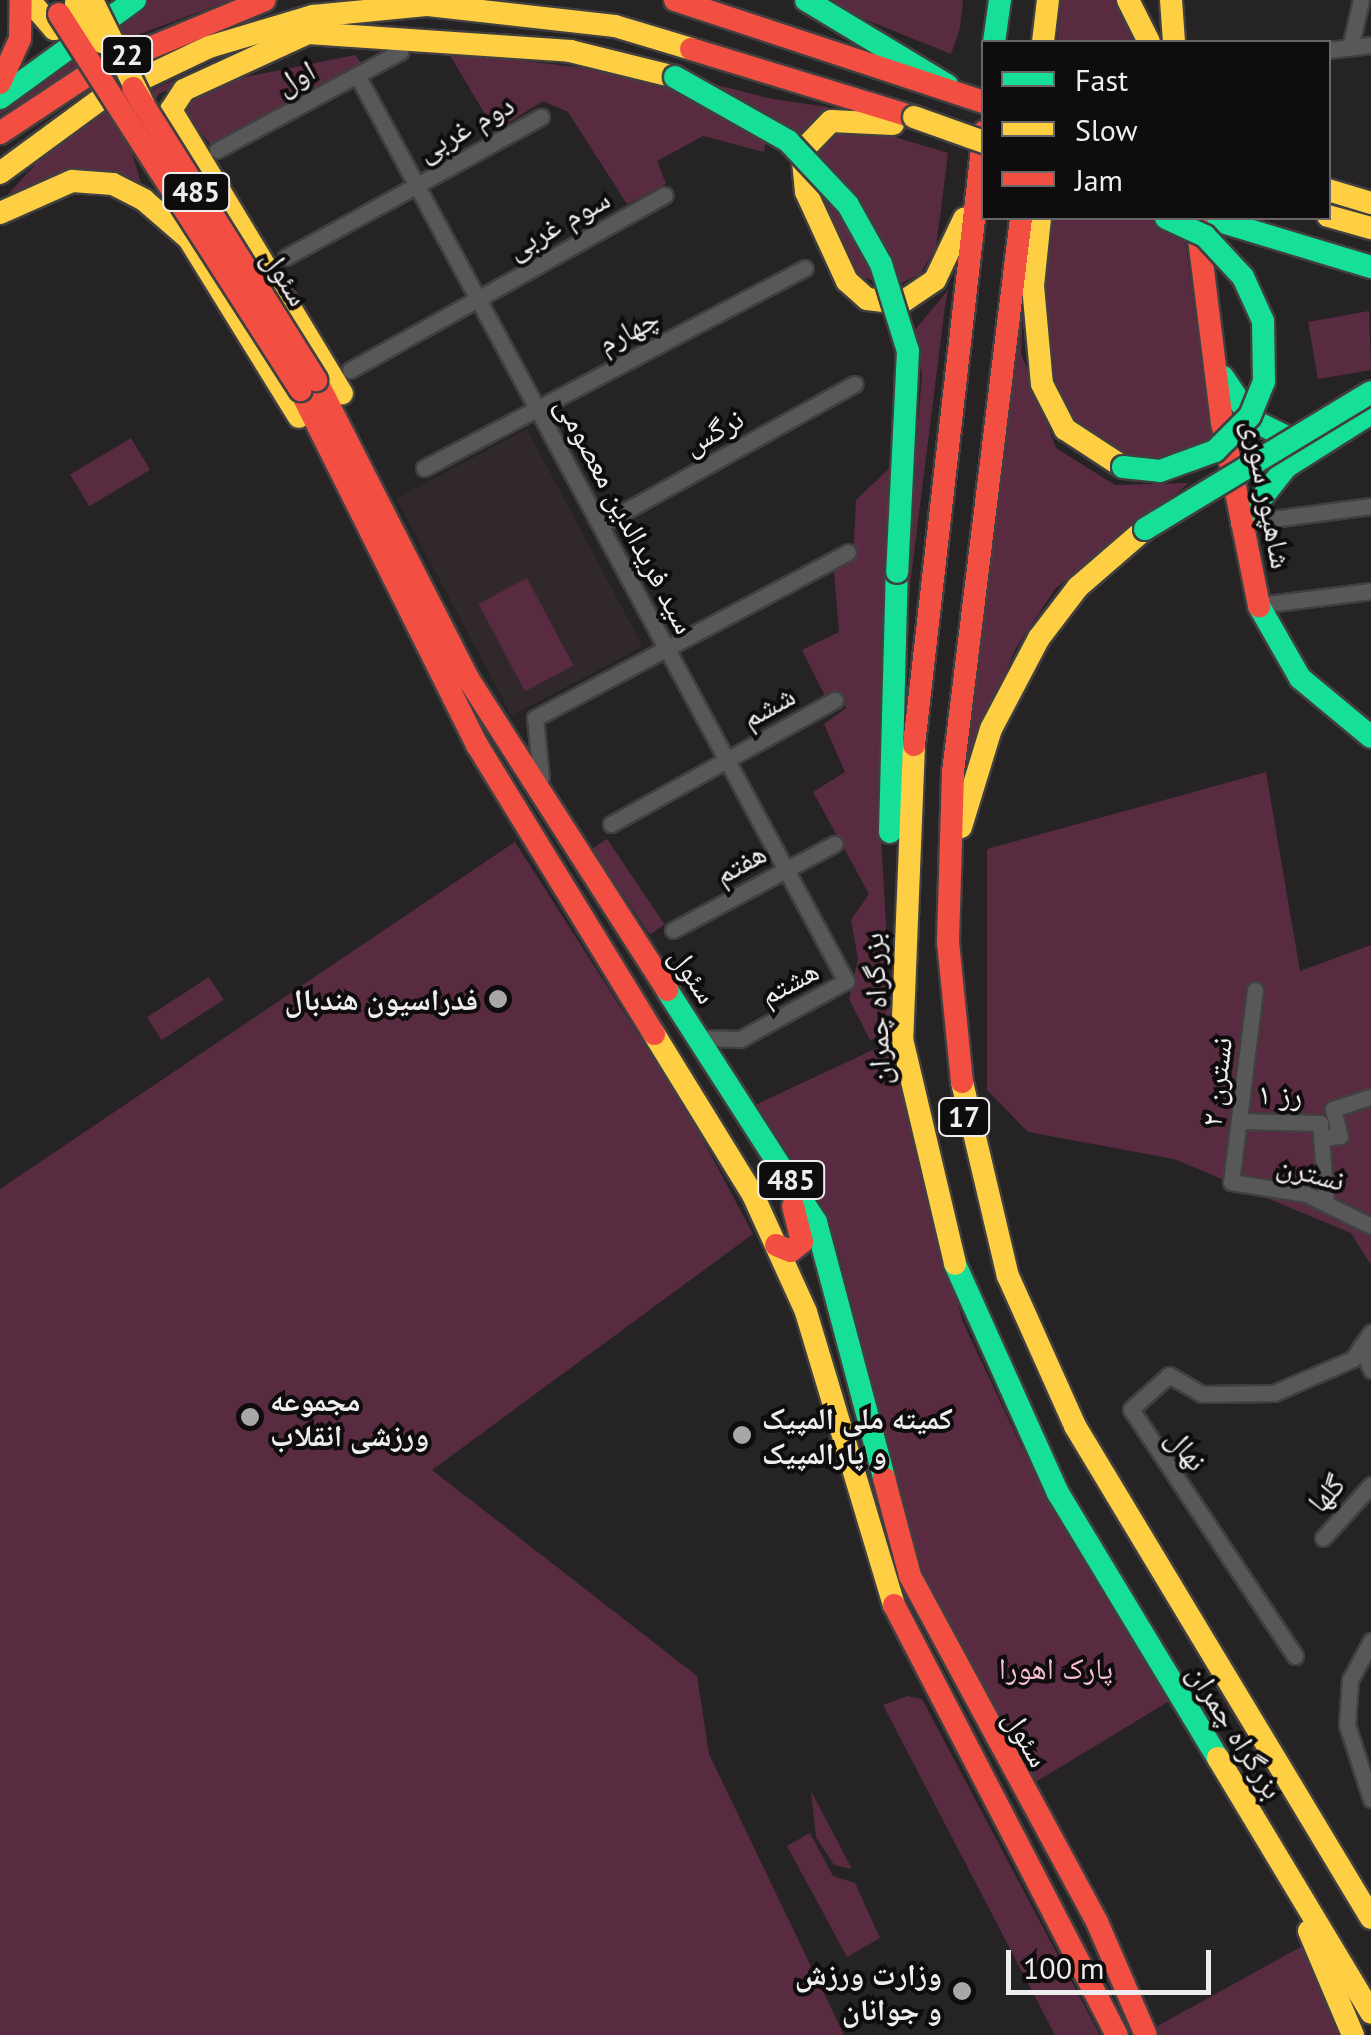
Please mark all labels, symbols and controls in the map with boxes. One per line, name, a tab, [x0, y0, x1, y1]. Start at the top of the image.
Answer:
road number: 22	[100, 32, 154, 78]
legend	[981, 40, 1331, 220]
street label: اول	[269, 52, 321, 102]
text: Fast	[1075, 60, 1128, 99]
street label: دوم غربی	[410, 86, 520, 168]
text: Slow	[1075, 110, 1138, 149]
text: Jam	[1075, 160, 1123, 199]
road number: 485	[161, 169, 231, 215]
street label: سوم غربی	[500, 180, 616, 266]
street label: سئول	[255, 242, 317, 312]
street label: چهارم	[591, 299, 665, 361]
street label: سید فریدالدین معصومی	[548, 390, 704, 640]
street label: نرگس	[677, 400, 749, 462]
street label: شاهپور سوری	[1236, 417, 1300, 571]
street label: ششم	[735, 677, 801, 735]
street label: هفتم	[708, 834, 772, 892]
street label: بزرگراه چمران	[854, 932, 898, 1086]
street label: سئول	[662, 940, 726, 1010]
street label: هشتم	[753, 952, 825, 1012]
place label: فدراسیون هندبال	[285, 981, 478, 1017]
marker: فدراسیون هندبال	[487, 988, 509, 1010]
street label: نسترن ۲	[1193, 1035, 1239, 1129]
street label: رز ۱	[1257, 1076, 1303, 1112]
road number: 17	[936, 1094, 992, 1140]
street label: نسترن	[1273, 1146, 1349, 1198]
road number: 485	[756, 1157, 826, 1203]
place label: مجموعه ورزشی انقلاب	[270, 1382, 429, 1452]
place label: کمیته ملی المپیک و پارالمپیک	[762, 1400, 953, 1470]
marker: مجموعه ورزشی انقلاب	[239, 1406, 261, 1428]
street label: نهال	[1159, 1420, 1215, 1478]
marker: کمیته ملی المپیک و پارالمپیک	[731, 1424, 753, 1446]
street label: گلها	[1300, 1467, 1352, 1519]
park label: پارک اهورا	[999, 1650, 1113, 1686]
street label: بزرگراه چمران	[1180, 1657, 1292, 1805]
street label: سئول	[996, 1703, 1058, 1773]
scale bar	[1011, 1930, 1216, 1992]
text: 100 m	[1023, 1948, 1104, 1987]
place label: وزارت ورزش و جوانان	[795, 1956, 942, 2026]
marker: وزارت ورزش و جوانان	[951, 1980, 973, 2002]

